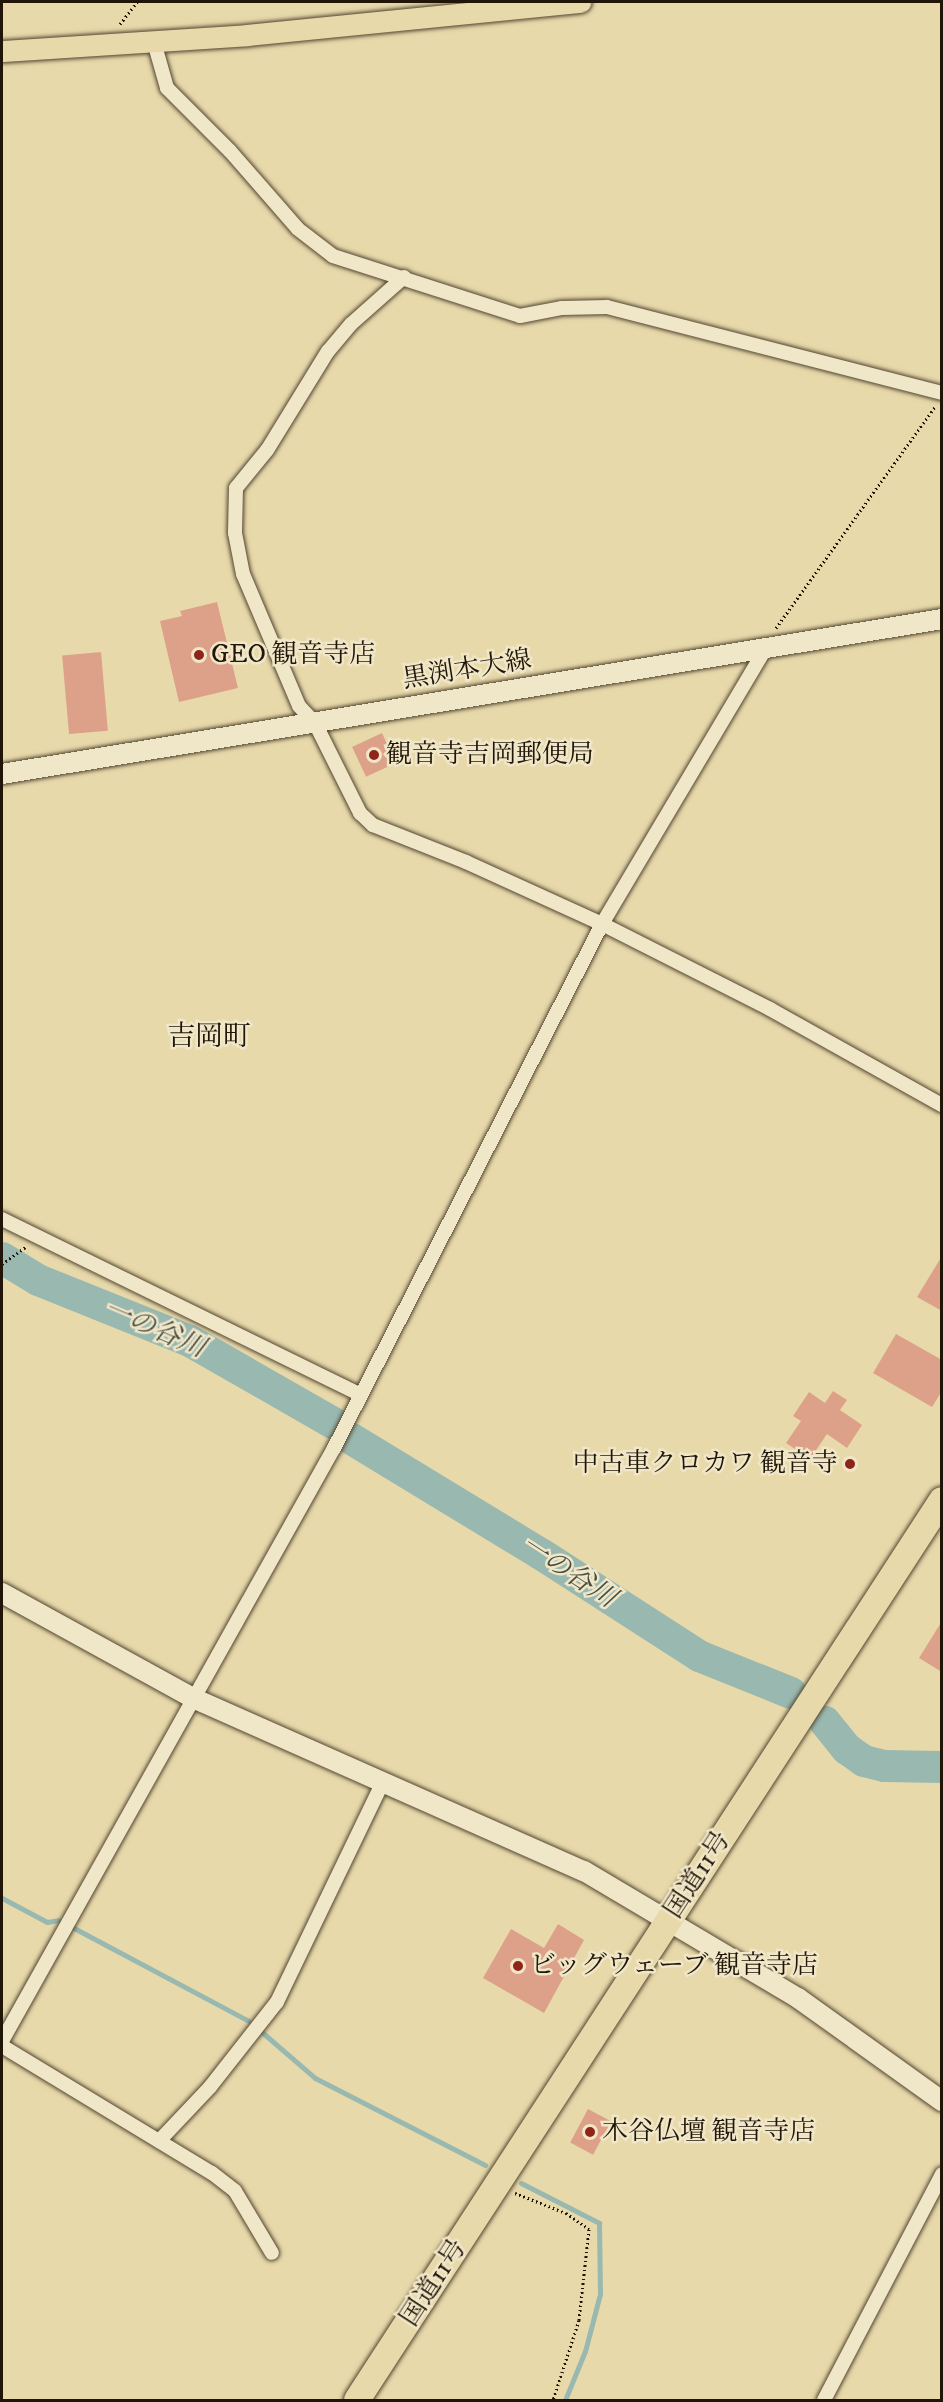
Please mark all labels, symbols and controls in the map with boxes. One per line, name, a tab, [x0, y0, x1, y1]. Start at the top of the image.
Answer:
place label: GEO 観音寺店	[211, 639, 376, 671]
street label: 黒渕本大線	[400, 644, 534, 696]
marker: GEO 観音寺店	[192, 648, 206, 662]
place label: 観音寺吉岡郵便局	[386, 739, 594, 771]
marker: 観音寺吉岡郵便局	[367, 748, 381, 762]
district label: 吉岡町	[167, 1020, 251, 1054]
water label: 一の谷川	[98, 1293, 210, 1365]
place label: 中古車クロカワ 観音寺	[572, 1448, 838, 1480]
marker: 中古車クロカワ 観音寺	[843, 1457, 857, 1471]
water label: 一の谷川	[514, 1529, 622, 1615]
street label: 国道11号	[658, 1826, 738, 1924]
place label: ビッグウェーブ 観音寺店	[530, 1950, 822, 1982]
marker: ビッグウェーブ 観音寺店	[511, 1959, 525, 1973]
place label: 木谷仏壇 観音寺店	[602, 2116, 816, 2148]
marker: 木谷仏壇 観音寺店	[583, 2125, 597, 2139]
street label: 国道11号	[394, 2234, 474, 2332]

